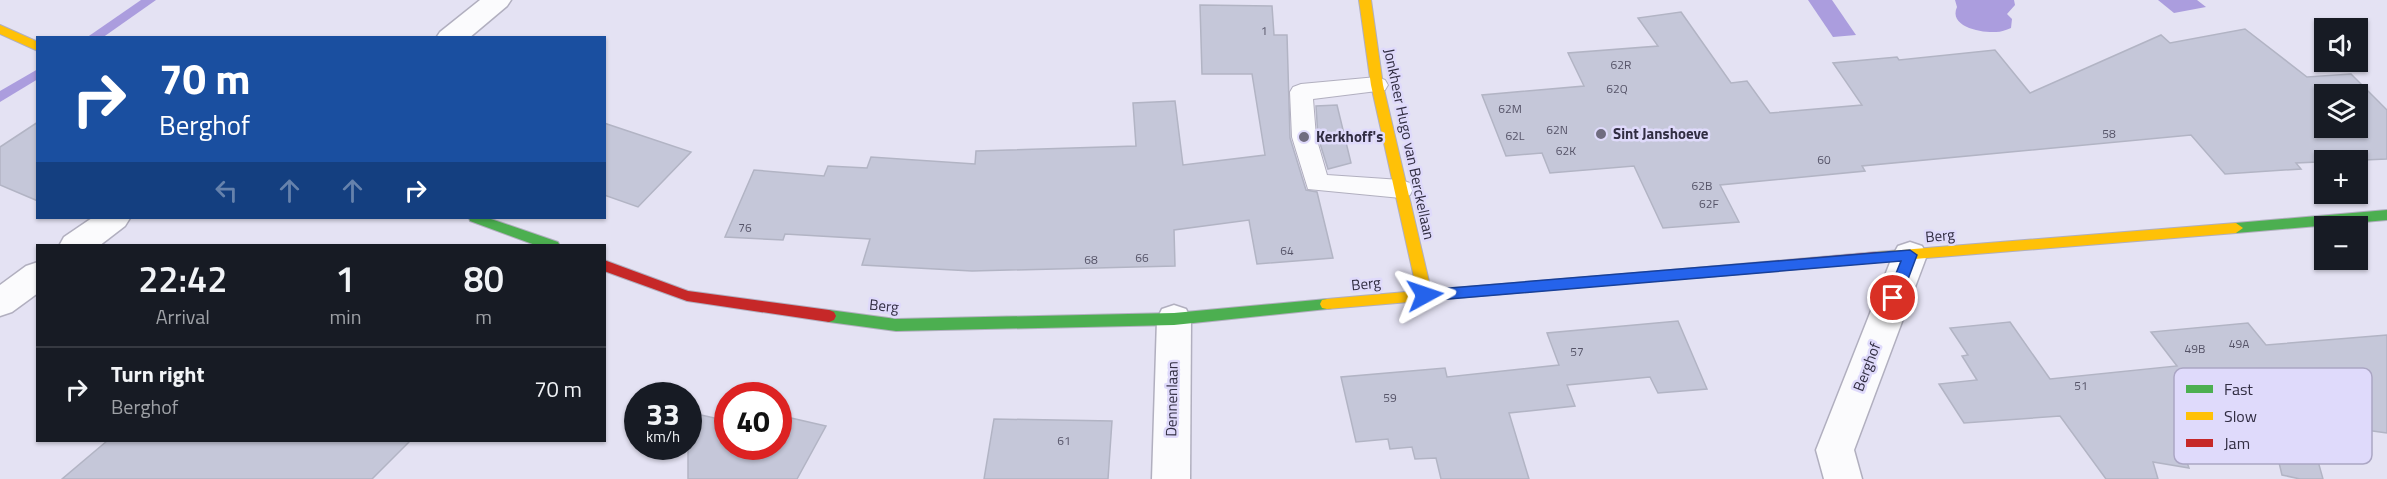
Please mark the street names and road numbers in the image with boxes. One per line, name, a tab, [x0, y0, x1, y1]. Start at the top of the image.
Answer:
street label: Jonkheer Hugo van Berckellaan	[1378, 46, 1441, 242]
street label: Berg	[1924, 223, 1956, 248]
street label: Berg	[1350, 270, 1382, 296]
street label: Berg	[868, 293, 900, 319]
street label: Berghof	[1847, 339, 1886, 395]
street label: Dennenlaan	[1159, 361, 1184, 437]

